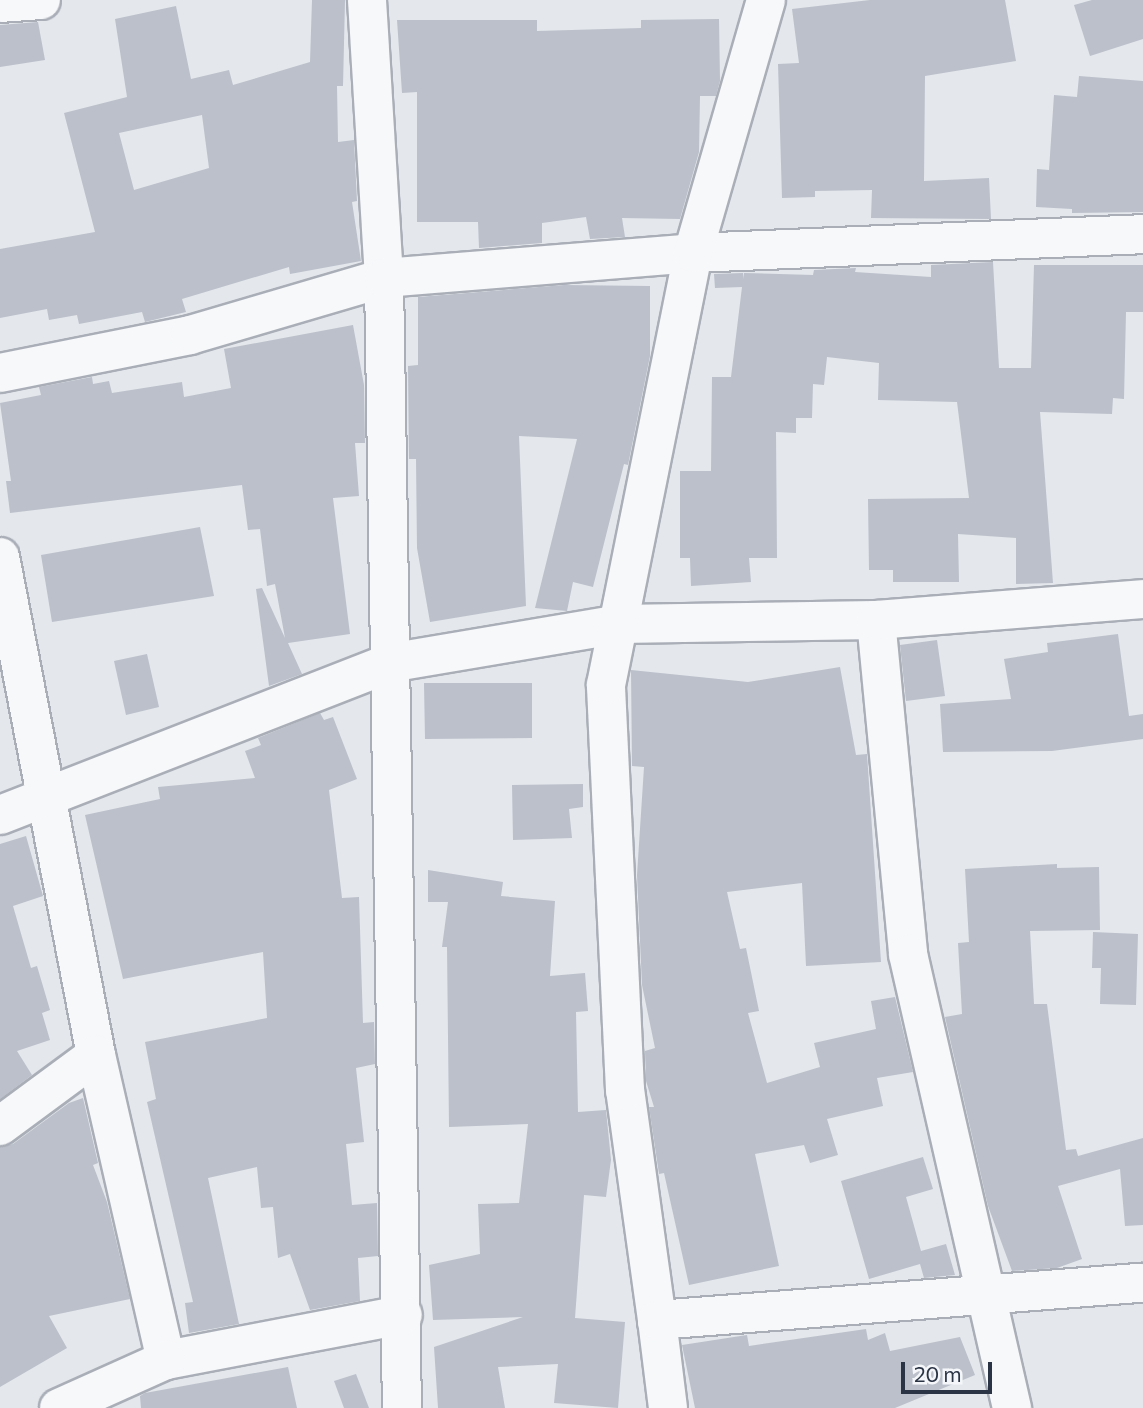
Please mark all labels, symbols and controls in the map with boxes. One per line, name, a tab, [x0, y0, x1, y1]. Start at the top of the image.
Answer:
scale bar	[905, 1348, 996, 1392]
text: 20 m	[914, 1361, 962, 1386]

